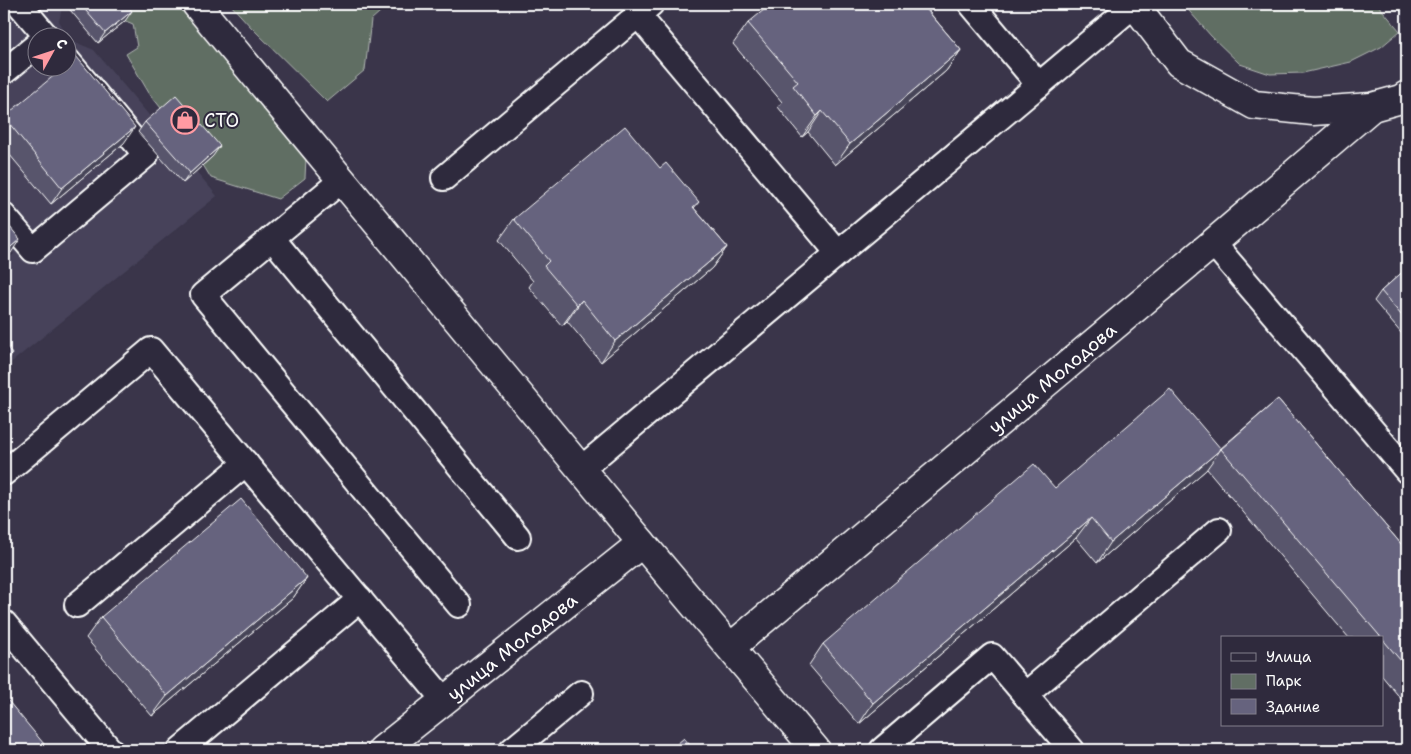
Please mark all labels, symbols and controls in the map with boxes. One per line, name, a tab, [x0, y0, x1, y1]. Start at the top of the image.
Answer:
north arrow	[28, 28, 78, 78]
text: С	[52, 35, 72, 53]
shop icon: СТО	[170, 105, 200, 135]
place label: СТО	[204, 108, 239, 133]
street label: улица Молодова	[983, 317, 1122, 439]
street label: улица Молодова	[442, 587, 582, 706]
legend	[1221, 636, 1384, 726]
text: Улица	[1266, 647, 1312, 667]
text: Парк	[1266, 671, 1302, 691]
text: Здание	[1266, 697, 1320, 717]

